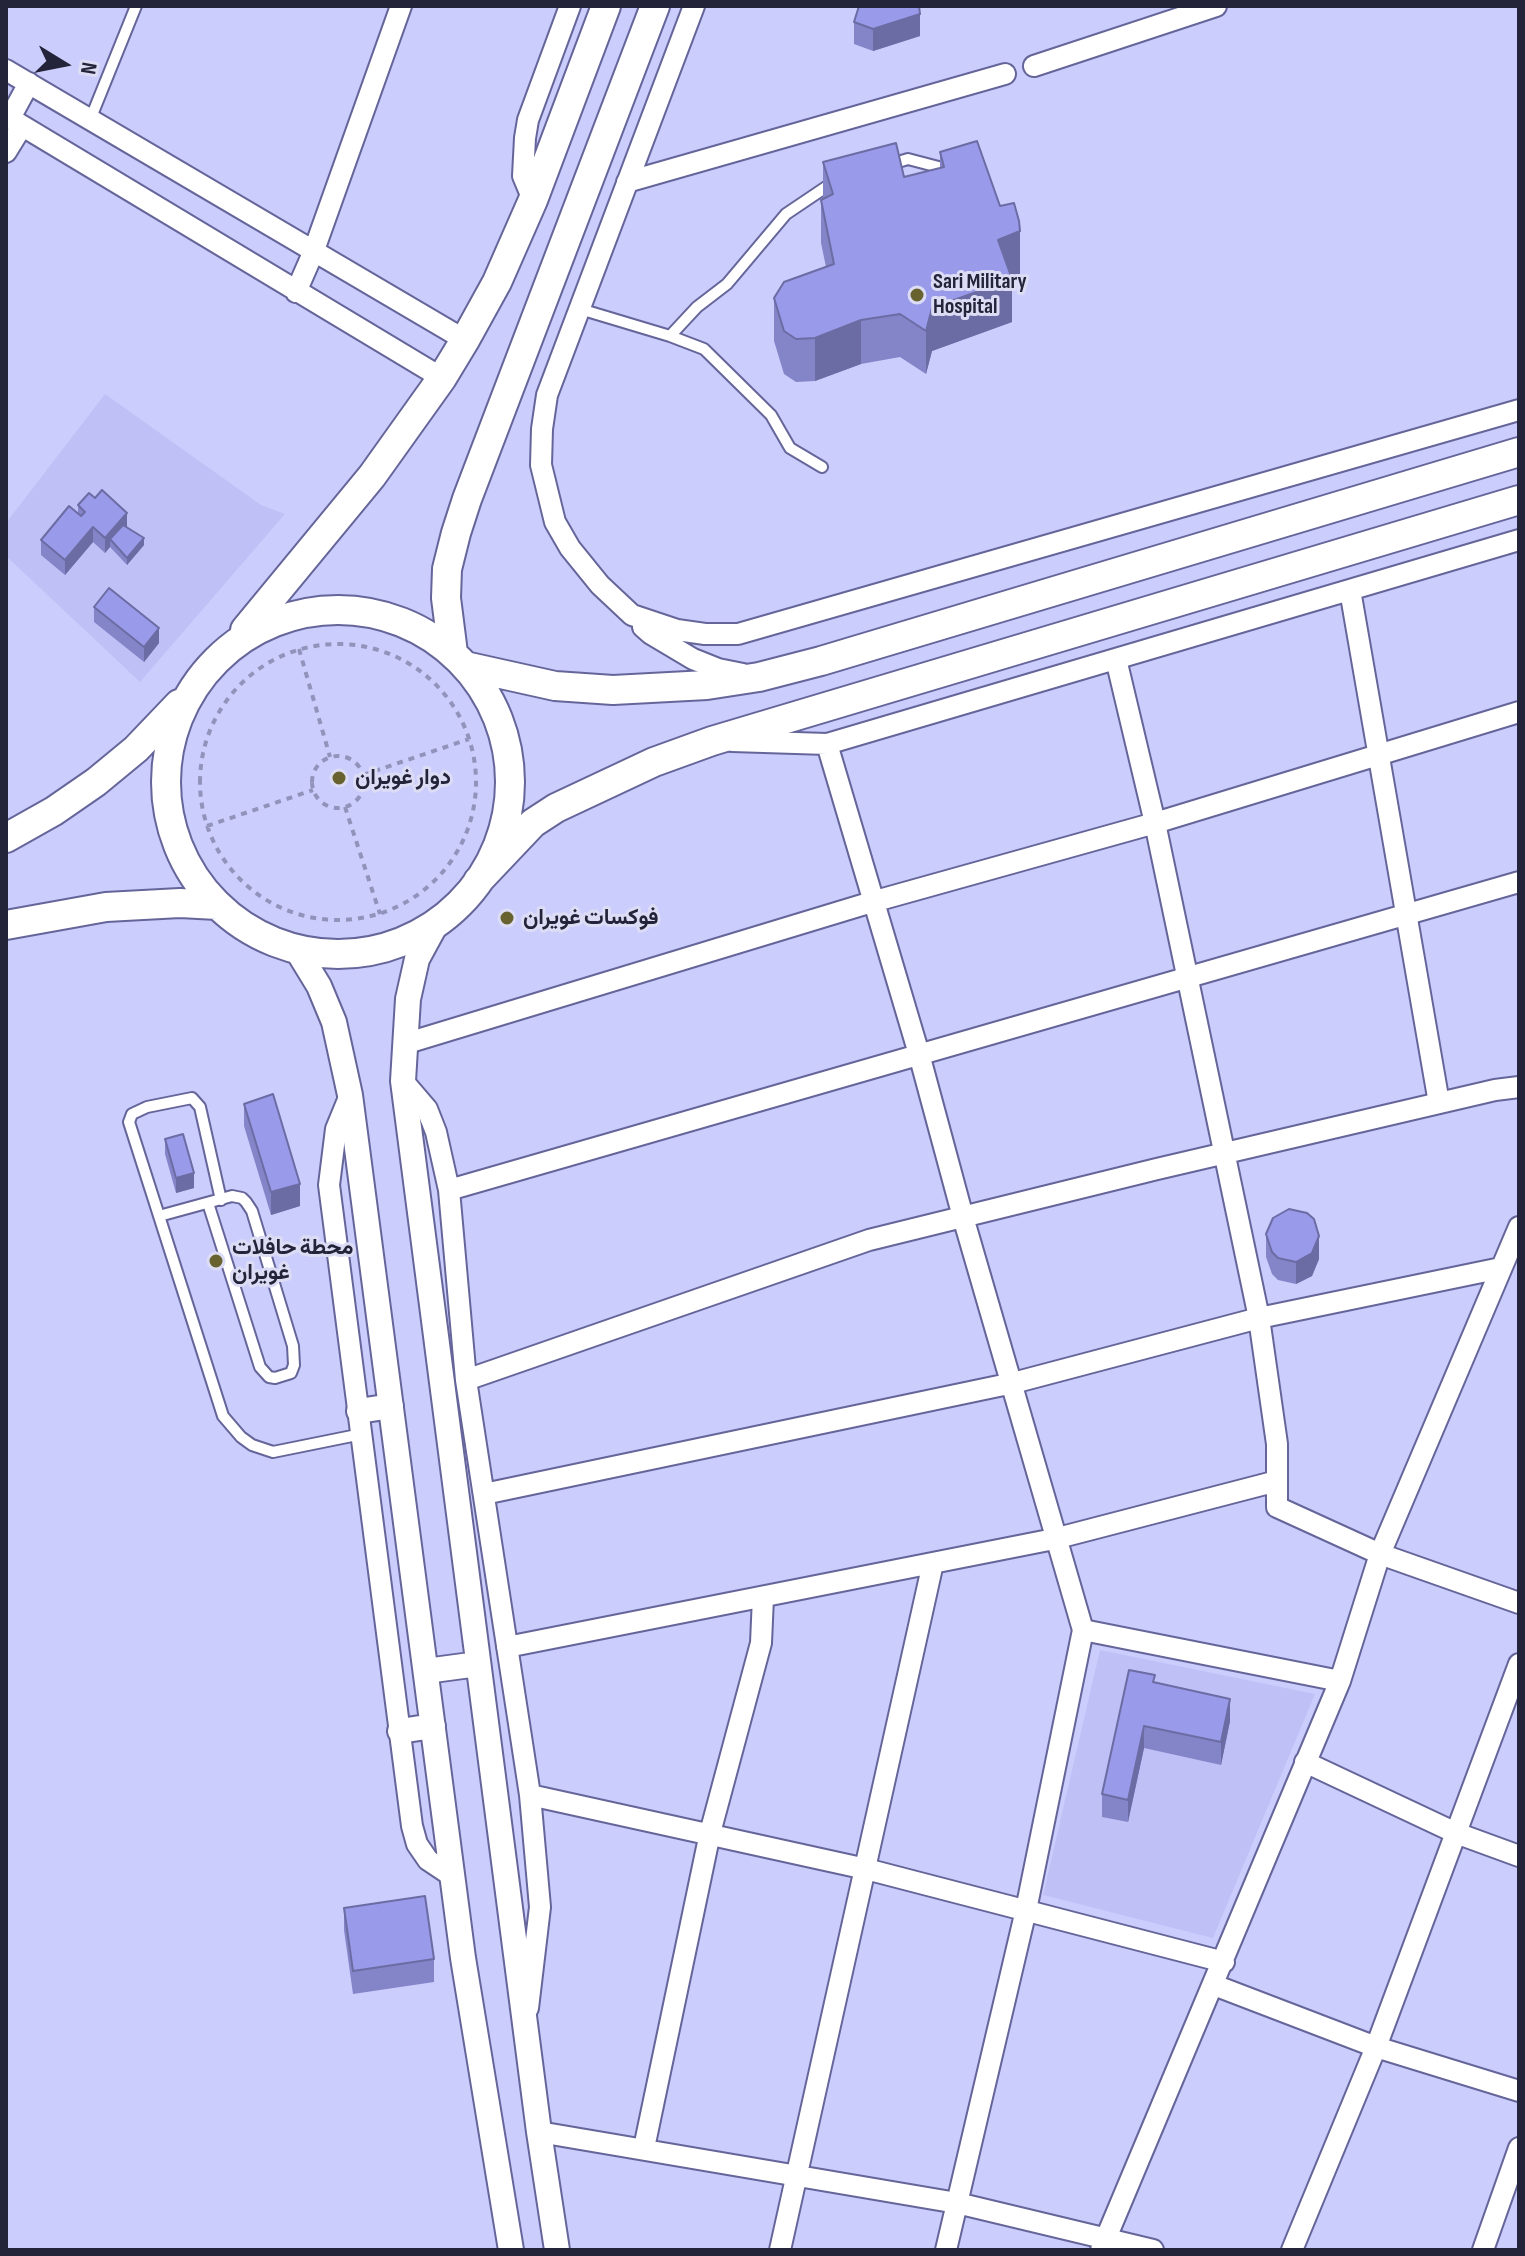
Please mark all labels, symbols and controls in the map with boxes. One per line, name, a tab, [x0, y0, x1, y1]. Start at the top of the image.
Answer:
north arrow	[24, 24, 104, 104]
text: N	[74, 60, 102, 76]
place label: Sari Military Hospital	[933, 269, 1027, 320]
marker: Sari Military Hospital	[908, 286, 926, 304]
place label: دوار غويران	[355, 765, 451, 791]
marker: دوار غويران	[330, 769, 348, 787]
place label: فوكسات غويران	[523, 905, 659, 931]
marker: فوكسات غويران	[498, 909, 516, 927]
place label: محطة حافلات غويران	[232, 1235, 353, 1286]
marker: محطة حافلات غويران	[207, 1252, 225, 1270]

